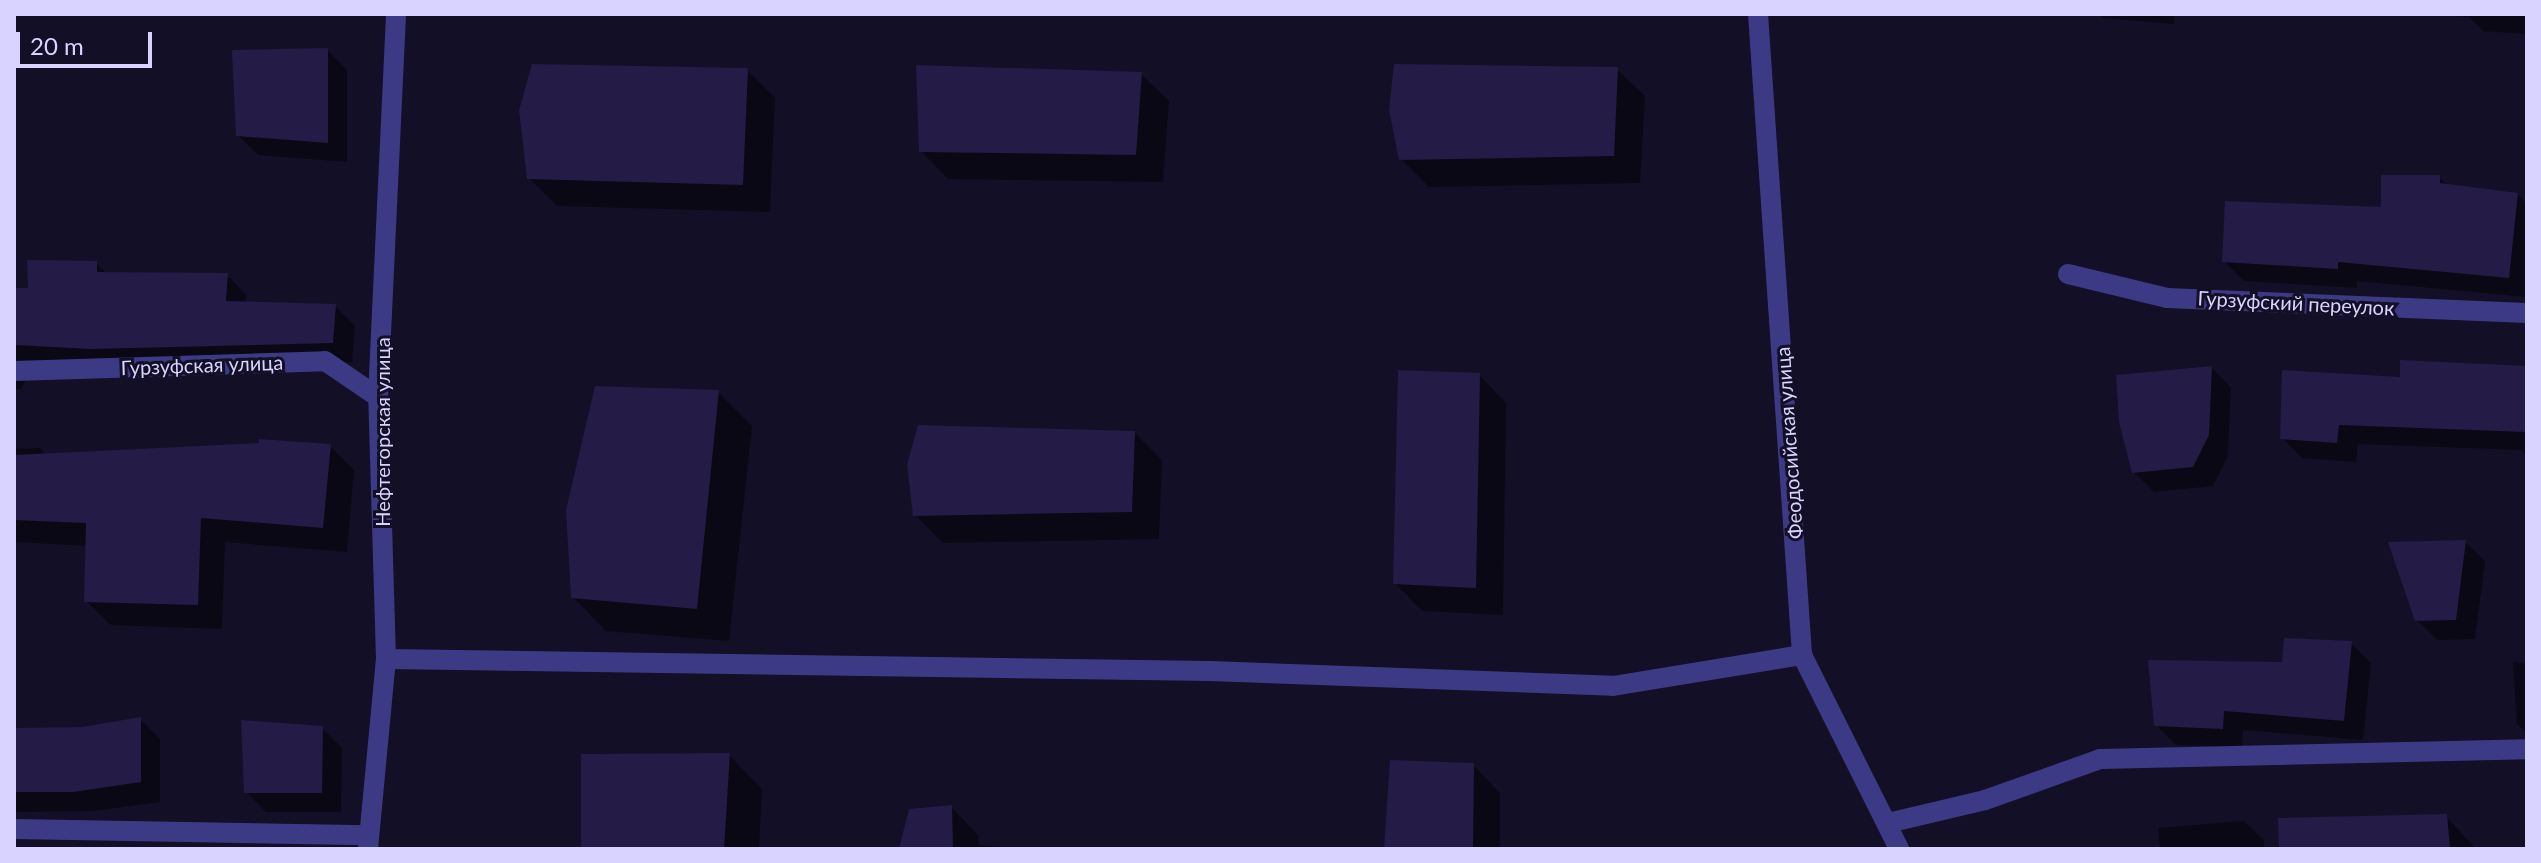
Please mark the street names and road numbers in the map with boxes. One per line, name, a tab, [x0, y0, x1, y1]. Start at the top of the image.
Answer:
street label: Гурзуфский переулок	[2197, 286, 2395, 320]
street label: Нефтегорская улица	[370, 337, 394, 527]
street label: Феодосийская улица	[1770, 346, 1808, 540]
street label: Гурзуфская улица	[120, 350, 284, 380]

